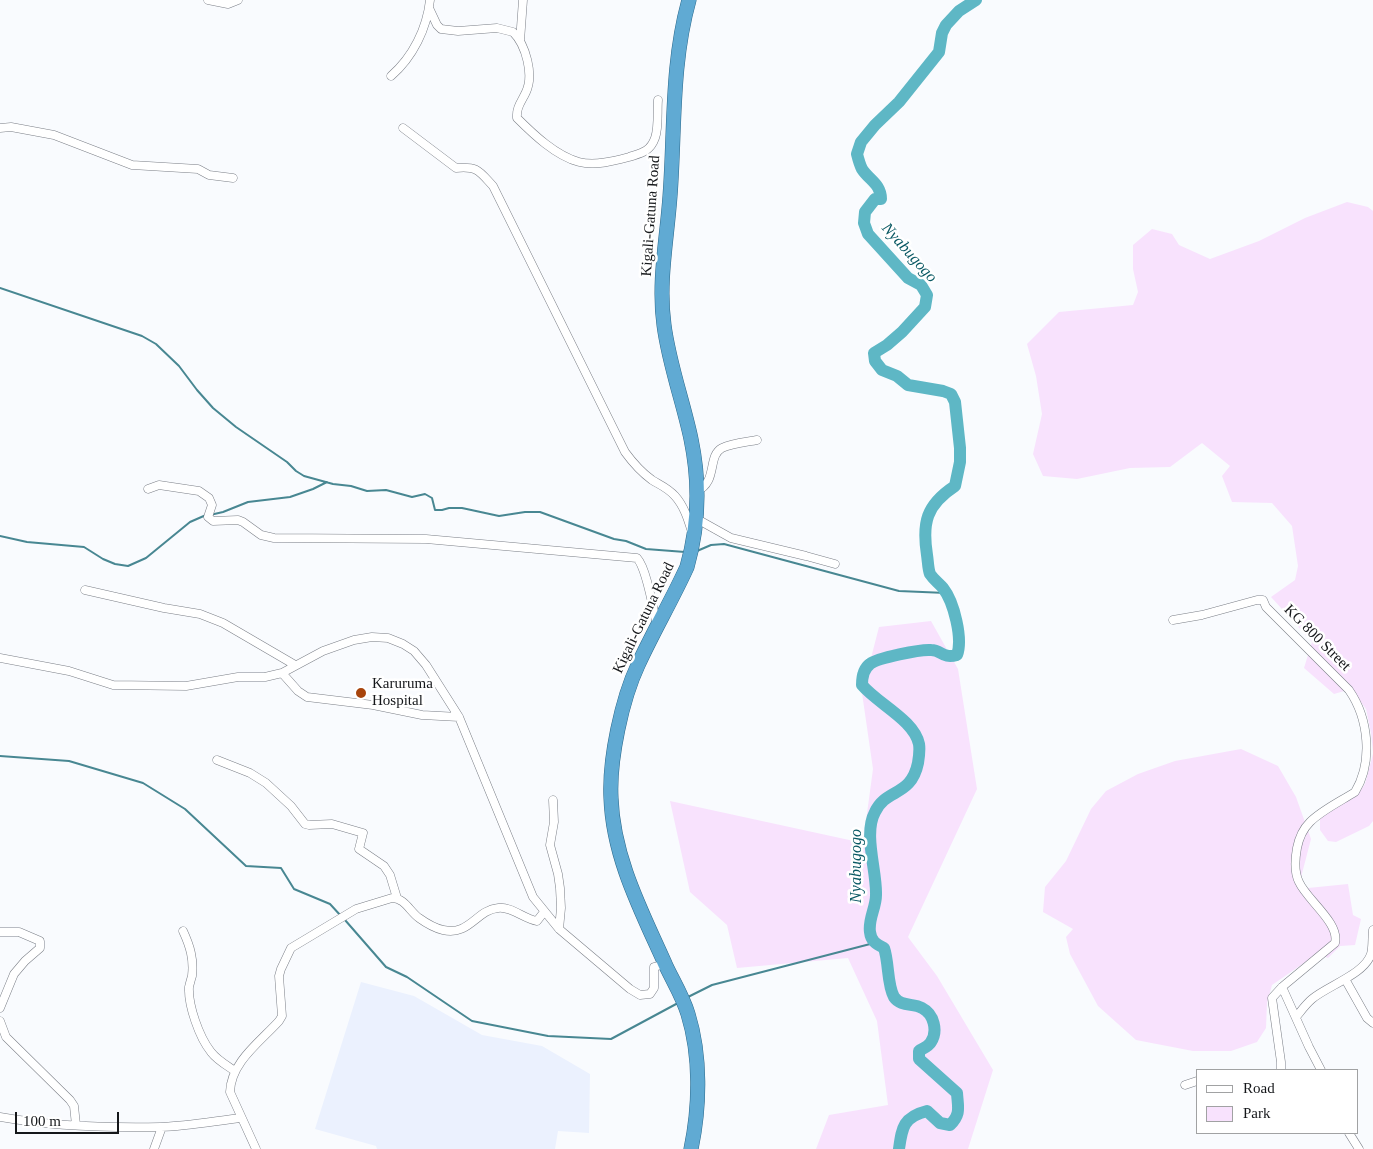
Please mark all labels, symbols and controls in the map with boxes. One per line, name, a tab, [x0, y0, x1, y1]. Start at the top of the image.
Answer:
street label: Kigali-Gatuna Road	[638, 155, 664, 277]
water label: Nyabugogo	[877, 219, 941, 287]
street label: Kigali-Gatuna Road	[609, 560, 679, 676]
street label: KG 800 Street	[1280, 601, 1354, 675]
place label: Karuruma Hospital	[372, 675, 433, 710]
marker: Karuruma Hospital	[354, 686, 368, 700]
water label: Nyabugogo	[847, 829, 867, 903]
legend	[1196, 1069, 1358, 1134]
text: Road	[1243, 1080, 1275, 1096]
scale bar	[18, 1102, 121, 1134]
text: Park	[1243, 1105, 1271, 1121]
text: 100 m	[23, 1113, 61, 1129]

